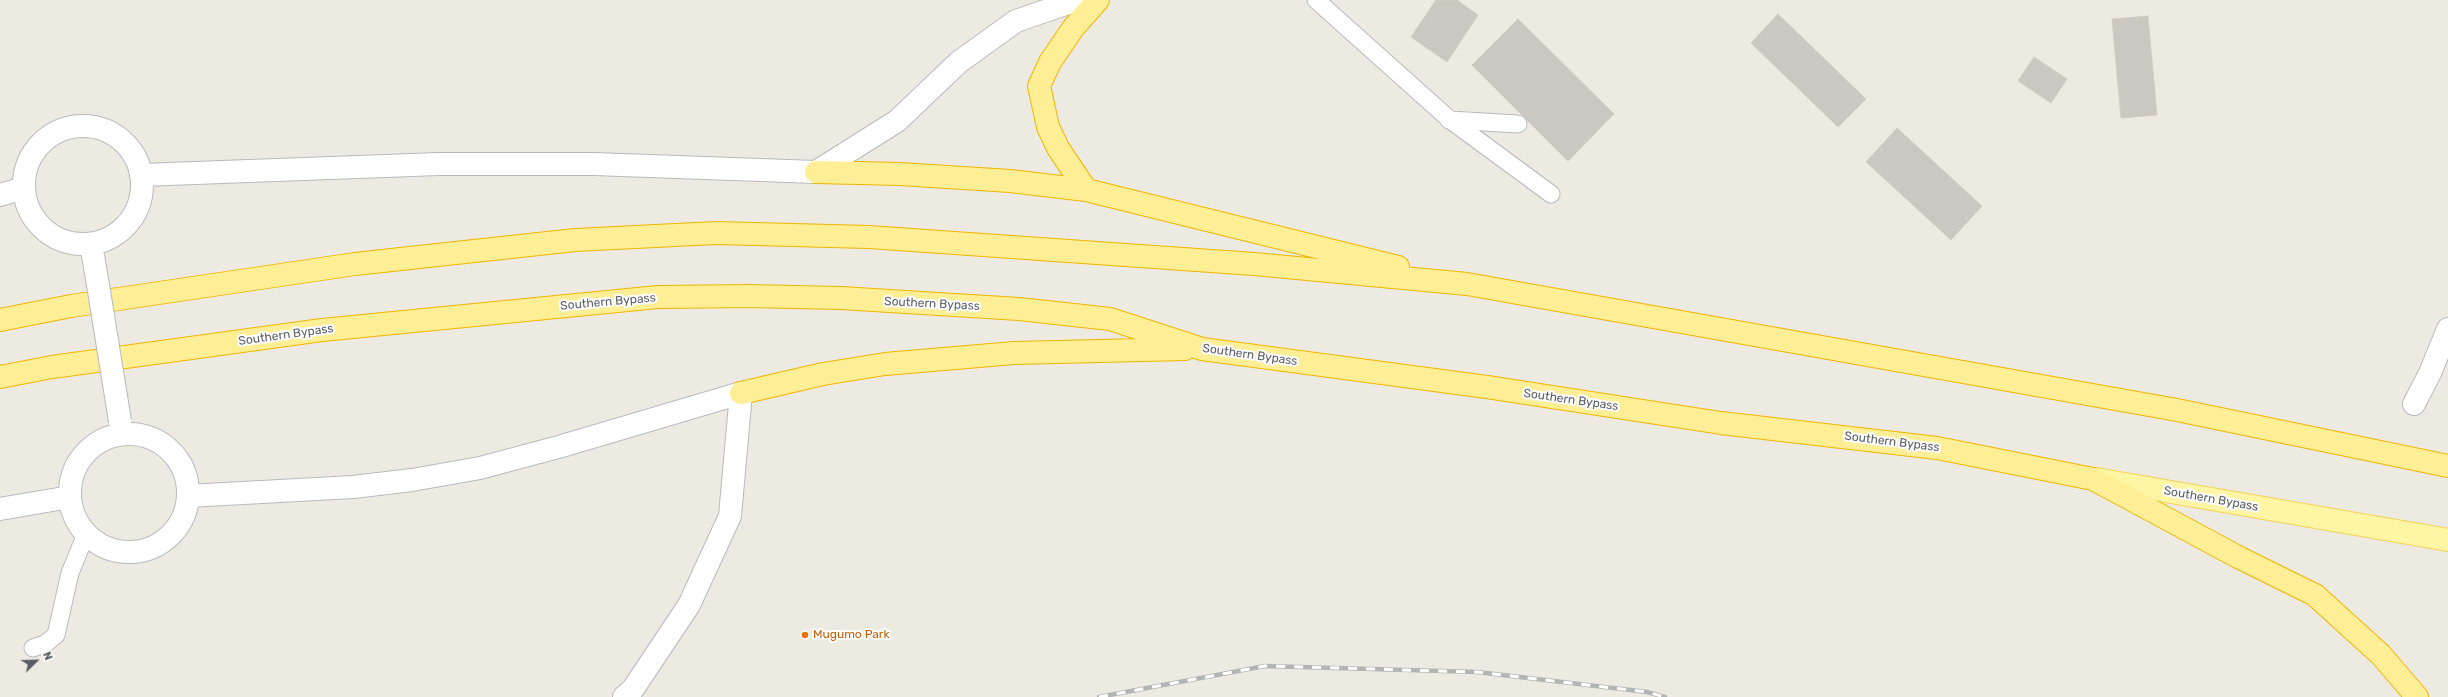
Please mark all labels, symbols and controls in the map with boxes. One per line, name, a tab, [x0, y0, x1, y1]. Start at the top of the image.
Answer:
street label: Southern Bypass	[560, 291, 656, 313]
street label: Southern Bypass	[884, 294, 980, 314]
street label: Southern Bypass	[238, 321, 334, 349]
street label: Southern Bypass	[1202, 341, 1298, 369]
street label: Southern Bypass	[1523, 386, 1619, 414]
street label: Southern Bypass	[1844, 429, 1940, 455]
street label: Southern Bypass	[2163, 484, 2259, 514]
place label: Mugumo Park	[813, 628, 890, 642]
marker: Mugumo Park	[800, 630, 810, 640]
north arrow	[16, 641, 56, 681]
text: N	[40, 650, 55, 662]

